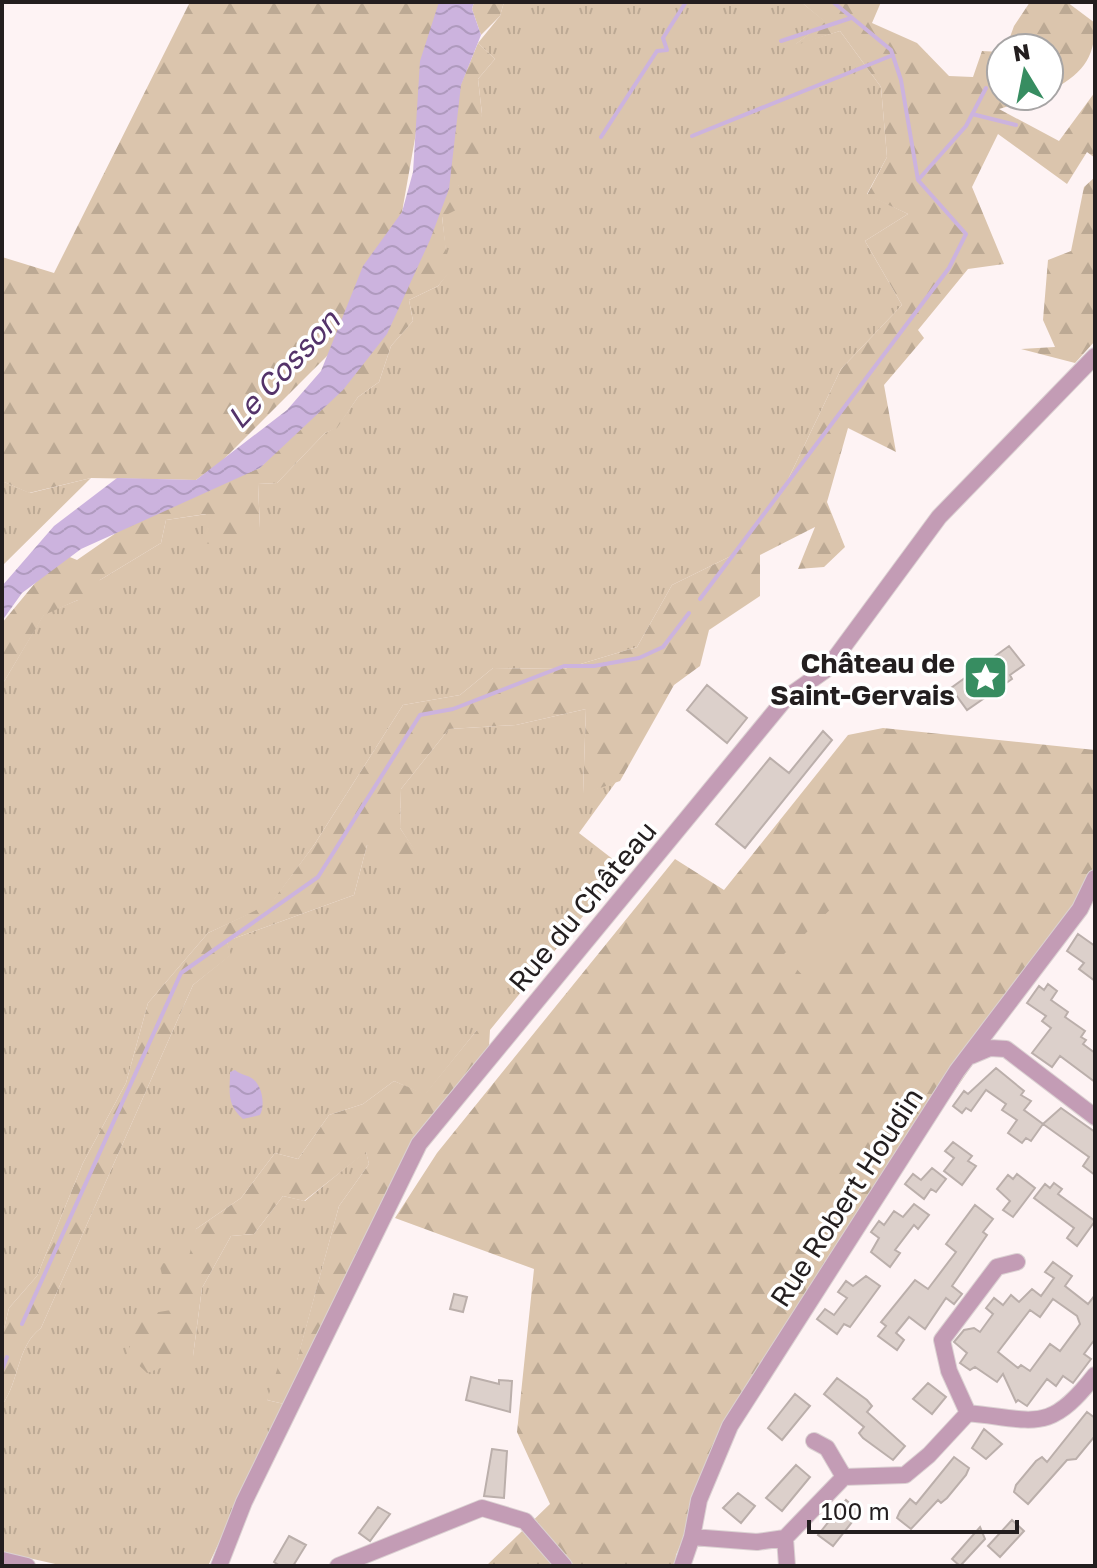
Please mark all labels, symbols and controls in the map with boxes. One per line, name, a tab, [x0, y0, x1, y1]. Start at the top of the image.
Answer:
north arrow	[985, 32, 1065, 112]
text: N	[1011, 37, 1032, 67]
water label: Le Cosson	[219, 301, 348, 436]
place label: Château de Saint-Gervais	[770, 646, 955, 711]
place icon: Château de Saint-Gervais	[962, 654, 1010, 702]
street label: Rue du Château	[501, 814, 663, 998]
street label: Rue Robert Houdin	[763, 1081, 929, 1313]
scale bar	[809, 1484, 1017, 1534]
text: 100 m	[821, 1496, 890, 1525]

